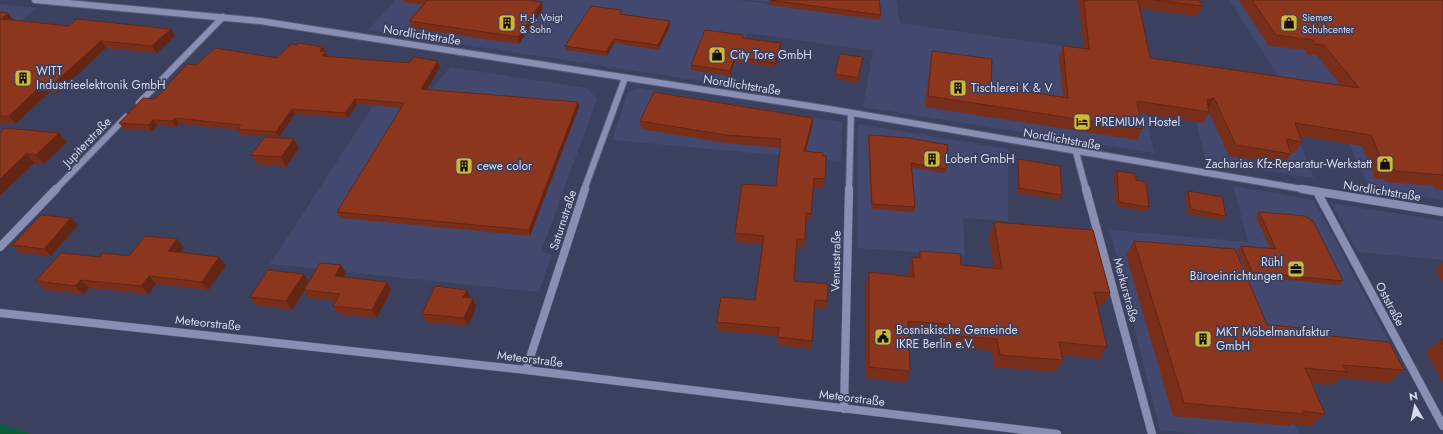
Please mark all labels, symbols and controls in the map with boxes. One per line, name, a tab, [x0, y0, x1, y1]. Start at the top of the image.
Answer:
place label: H.-J. Voigt & Sohn	[520, 10, 563, 37]
place label: Siemes Schuhcenter	[1302, 10, 1355, 37]
building icon: H.-J. Voigt & Sohn	[497, 13, 517, 33]
shop icon: Siemes Schuhcenter	[1279, 13, 1299, 33]
street label: Nordlichtstraße	[382, 20, 462, 50]
shop icon: City Tore GmbH	[707, 45, 727, 65]
place label: City Tore GmbH	[730, 46, 812, 64]
place label: WITT Industrieelektronik GmbH	[36, 62, 166, 94]
building icon: WITT Industrieelektronik GmbH	[13, 68, 33, 88]
street label: Nordlichtstraße	[702, 70, 782, 100]
building icon: Tischlerei K & V	[948, 78, 968, 98]
place label: Tischlerei K & V	[971, 79, 1052, 97]
hotel icon: PREMIUM Hostel	[1072, 112, 1092, 132]
street label: Jupiterstraße	[57, 113, 115, 172]
place label: PREMIUM Hostel	[1095, 113, 1180, 131]
street label: Nordlichtstraße	[1022, 123, 1102, 155]
building icon: Lobert GmbH	[922, 149, 942, 169]
place label: Lobert GmbH	[945, 150, 1015, 168]
shop icon: Zacharias Kfz-Reparatur-Werkstatt	[1375, 154, 1395, 174]
place label: Zacharias Kfz-Reparatur-Werkstatt	[1205, 155, 1372, 173]
building icon: cewe color	[454, 156, 474, 176]
place label: cewe color	[477, 157, 533, 175]
street label: Nordlichtstraße	[1342, 176, 1422, 206]
street label: Saturnstraße	[545, 187, 581, 253]
street label: Venusstraße	[826, 230, 846, 292]
place label: Rühl Büroeinrichtungen	[1190, 253, 1283, 285]
street label: Merkurstraße	[1109, 256, 1143, 324]
office icon: Rühl Büroeinrichtungen	[1286, 259, 1306, 279]
street label: Oststraße	[1371, 279, 1409, 329]
street label: Meteorstraße	[174, 311, 242, 335]
place label: Bosniakische Gemeinde IKRE Berlin e.V.	[896, 321, 1018, 353]
place label: MKT Möbelmanufaktur GmbH	[1216, 323, 1330, 355]
public building icon: Bosniakische Gemeinde IKRE Berlin e.V.	[873, 327, 893, 347]
building icon: MKT Möbelmanufaktur GmbH	[1193, 329, 1213, 349]
street label: Meteorstraße	[496, 346, 564, 372]
street label: Meteorstraße	[818, 385, 886, 411]
north arrow	[1395, 386, 1435, 426]
text: N	[1408, 388, 1419, 405]

